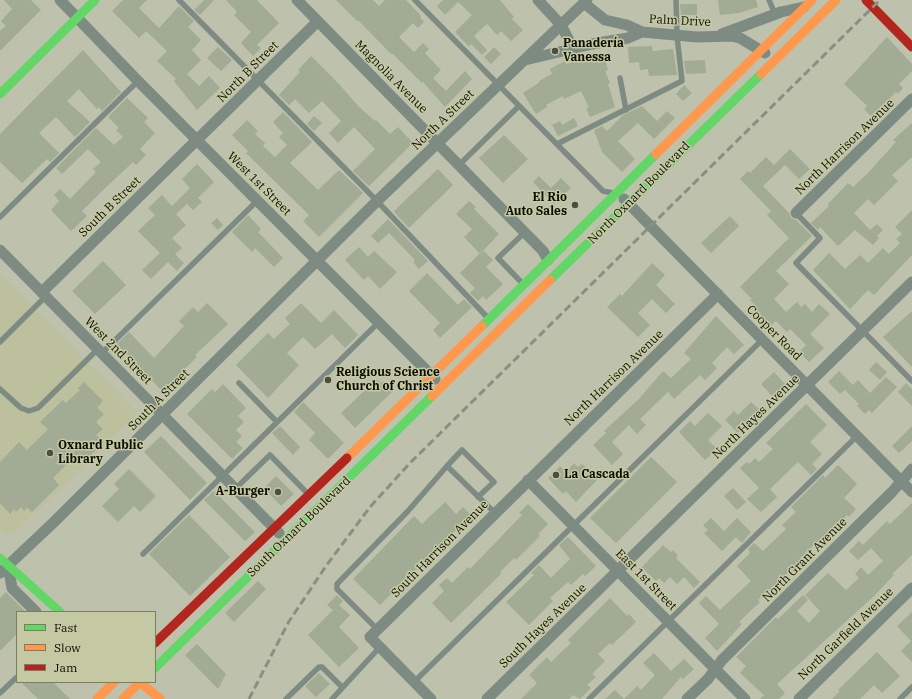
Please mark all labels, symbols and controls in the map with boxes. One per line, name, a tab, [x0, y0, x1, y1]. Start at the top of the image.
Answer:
street label: Palm Drive	[649, 12, 711, 30]
place label: Panadería Vanessa	[563, 37, 624, 65]
street label: North B Street	[214, 38, 282, 106]
street label: Magnolia Avenue	[352, 38, 430, 116]
marker: Panadería Vanessa	[550, 46, 560, 56]
street label: North A Street	[409, 87, 477, 153]
street label: North Harrison Avenue	[793, 96, 897, 198]
street label: North Oxnard Boulevard	[585, 139, 693, 247]
street label: West 1st Street	[224, 149, 294, 219]
street label: South B Street	[76, 174, 144, 240]
place label: El Rio Auto Sales	[506, 191, 567, 219]
marker: El Rio Auto Sales	[570, 200, 580, 210]
street label: Cooper Road	[743, 302, 805, 364]
street label: West 2nd Street	[81, 314, 155, 388]
street label: North Harrison Avenue	[562, 327, 666, 429]
street label: South A Street	[125, 366, 193, 434]
place label: Religious Science Church of Christ	[336, 366, 440, 394]
street label: North Hayes Avenue	[709, 372, 803, 462]
marker: Religious Science Church of Christ	[323, 375, 333, 385]
place label: Oxnard Public Library	[58, 439, 143, 467]
marker: Oxnard Public Library	[45, 448, 55, 458]
place label: La Cascada	[564, 468, 630, 482]
marker: La Cascada	[551, 470, 561, 480]
street label: South Oxnard Boulevard	[244, 474, 354, 580]
place label: A-Burger	[216, 485, 270, 499]
marker: A-Burger	[273, 487, 283, 497]
street label: South Harrison Avenue	[388, 497, 492, 601]
street label: North Grant Avenue	[760, 515, 850, 605]
street label: East 1st Street	[612, 546, 680, 614]
street label: South Hayes Avenue	[497, 581, 589, 671]
street label: North Garfield Avenue	[795, 585, 897, 683]
legend	[16, 611, 156, 683]
text: Fast	[54, 620, 78, 635]
text: Slow	[54, 640, 81, 655]
text: Jam	[54, 660, 77, 675]

